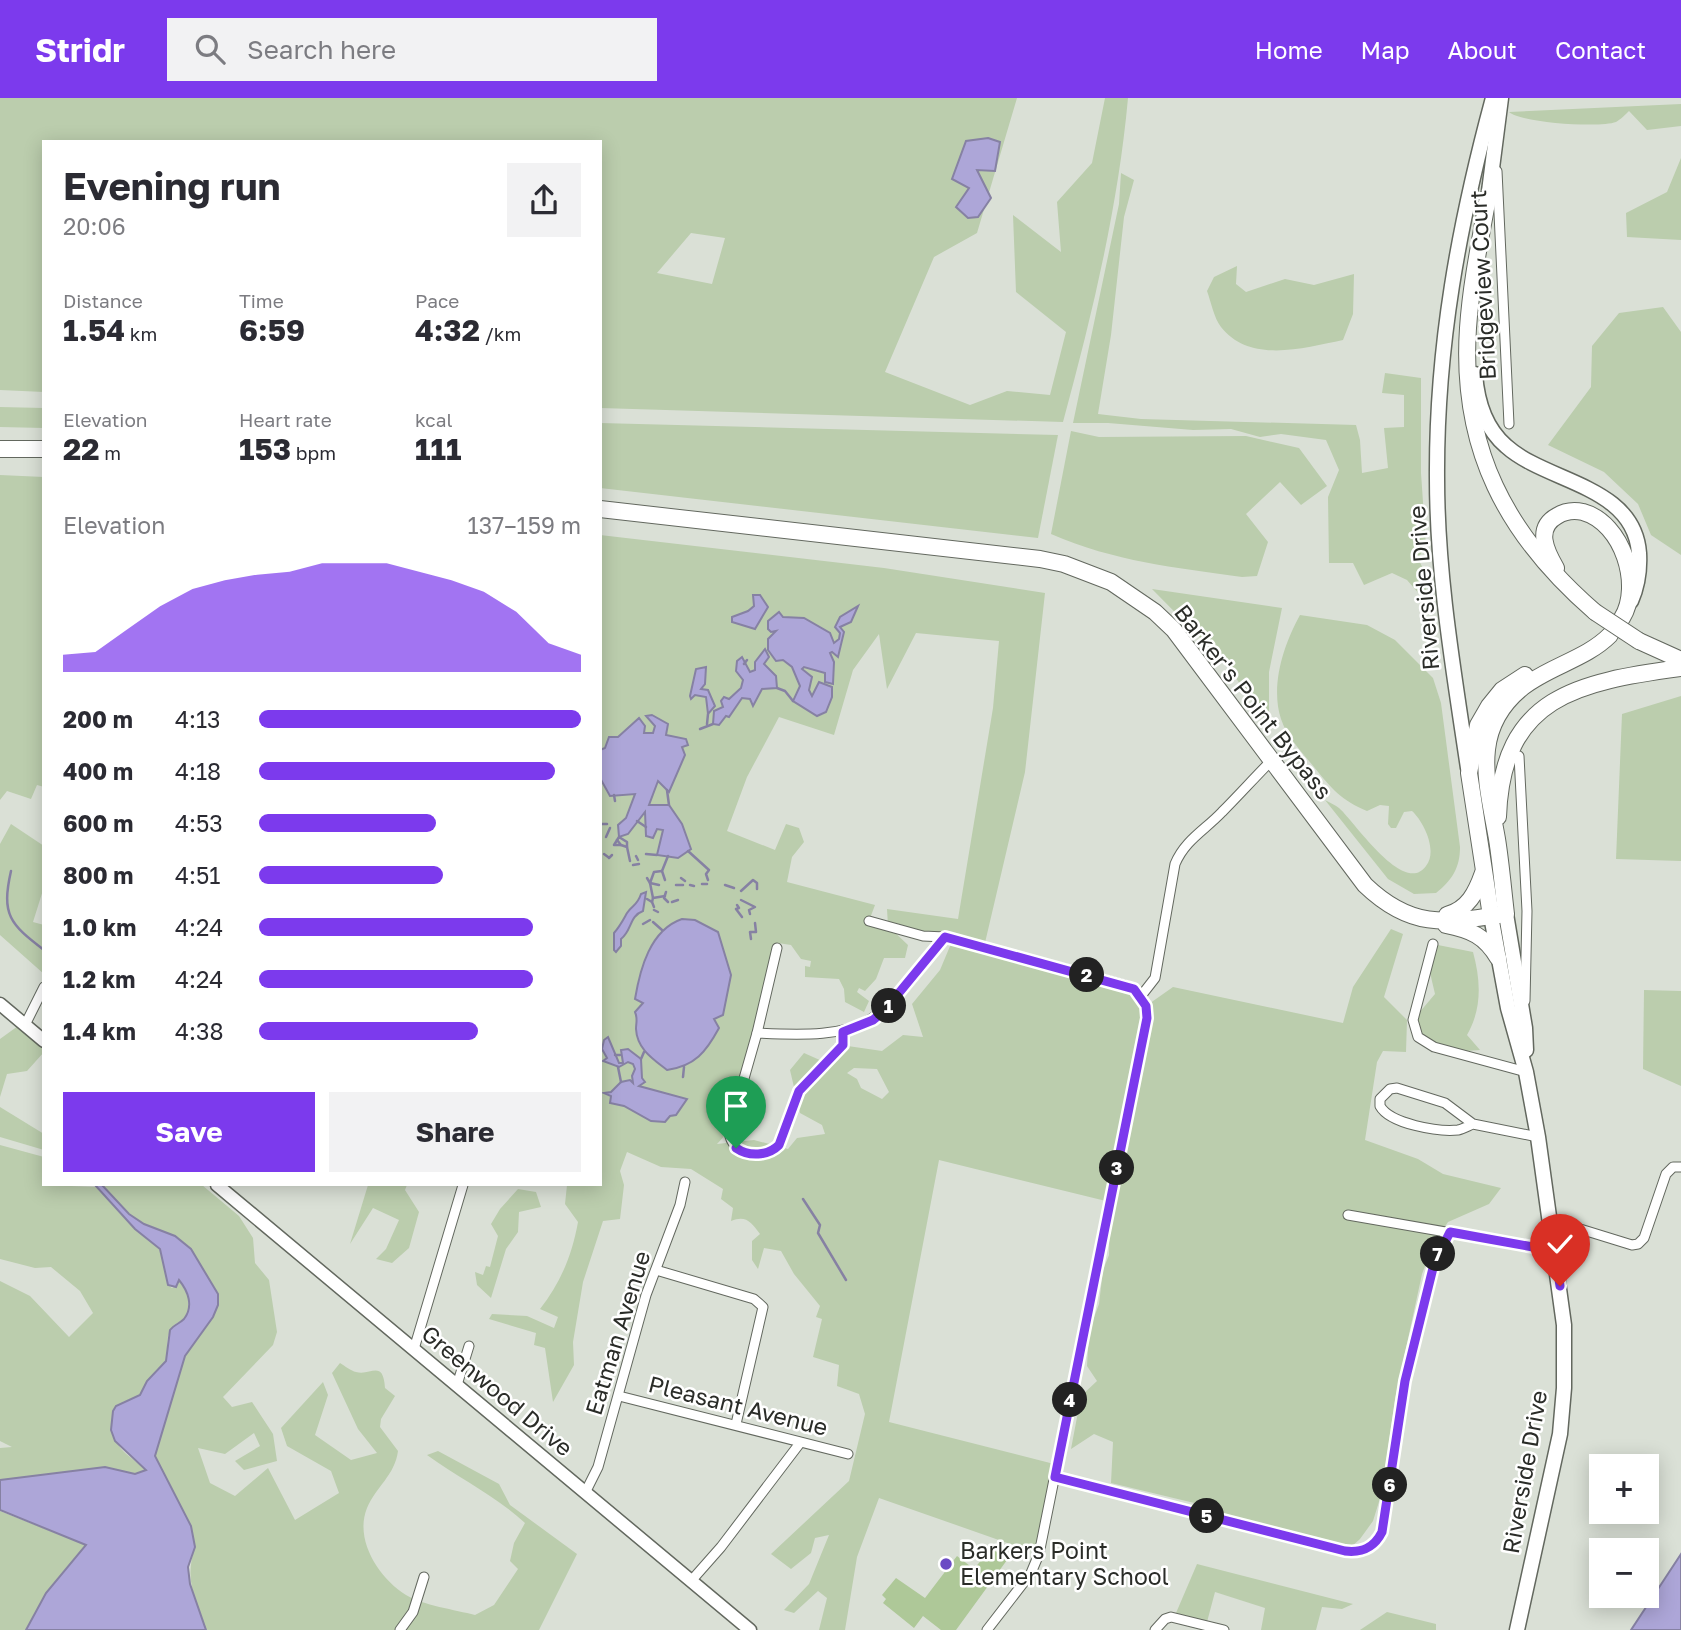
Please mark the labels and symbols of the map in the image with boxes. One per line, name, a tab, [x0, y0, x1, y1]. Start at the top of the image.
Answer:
street label: Bridgeview Court	[1463, 189, 1501, 381]
street label: Riverside Drive	[1402, 505, 1444, 672]
street label: Barker's Point Bypass	[1169, 598, 1339, 804]
pin: 2	[1070, 958, 1104, 992]
pin: 1	[872, 988, 906, 1024]
pin	[706, 1076, 766, 1148]
pin: 3	[1100, 1150, 1134, 1186]
pin	[1530, 1214, 1590, 1286]
pin: 7	[1420, 1236, 1456, 1272]
street label: Eatman Avenue	[579, 1247, 655, 1418]
street label: Greenwood Drive	[416, 1319, 579, 1462]
street label: Pleasant Avenue	[646, 1369, 831, 1441]
pin: 4	[1052, 1382, 1088, 1418]
street label: Riverside Drive	[1496, 1388, 1552, 1556]
pin: 6	[1372, 1468, 1408, 1502]
pin: 5	[1190, 1498, 1224, 1534]
place label: Barkers Point Elementary School	[960, 1536, 1169, 1590]
marker: Barkers Point Elementary School	[938, 1556, 954, 1572]

